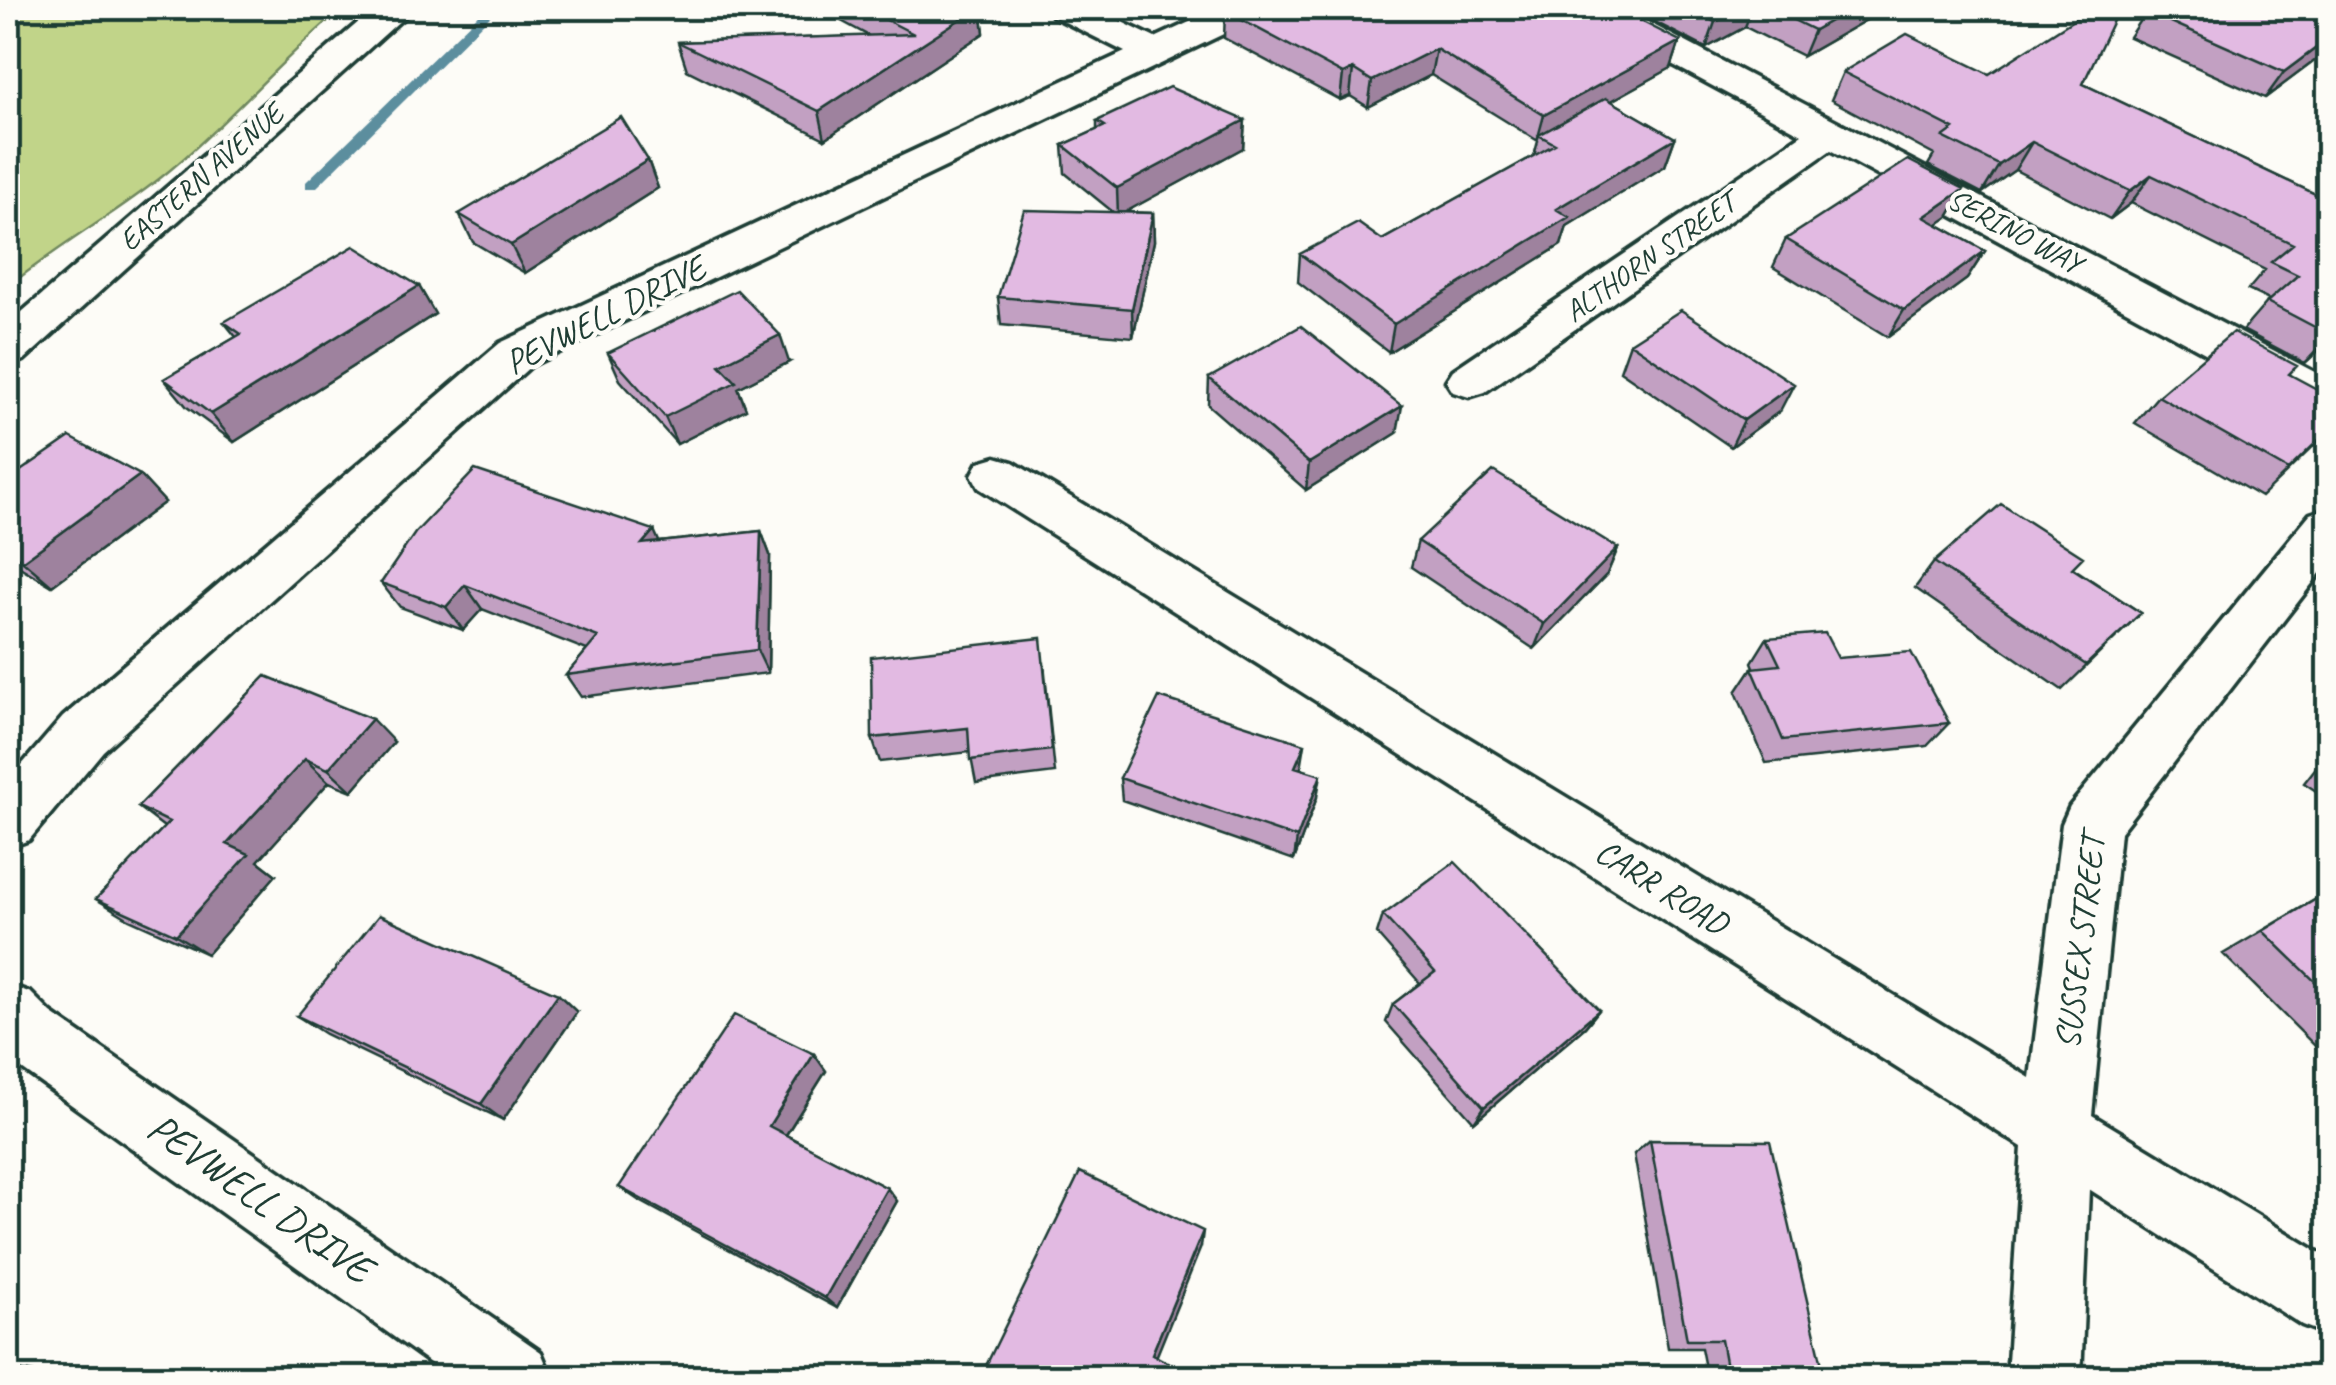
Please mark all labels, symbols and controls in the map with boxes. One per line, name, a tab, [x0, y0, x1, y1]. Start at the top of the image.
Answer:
street label: EASTERN AVENUE	[111, 92, 294, 259]
street label: ALTHORN STREET	[1557, 180, 1749, 330]
street label: SERINO WAY	[1942, 180, 2093, 284]
street label: PEVWELL DRIVE	[497, 243, 717, 385]
street label: SUSSEX STREET	[2045, 824, 2116, 1051]
street label: CARR ROAD	[1587, 829, 1739, 947]
street label: PEVWELL DRIVE	[137, 1101, 387, 1298]

